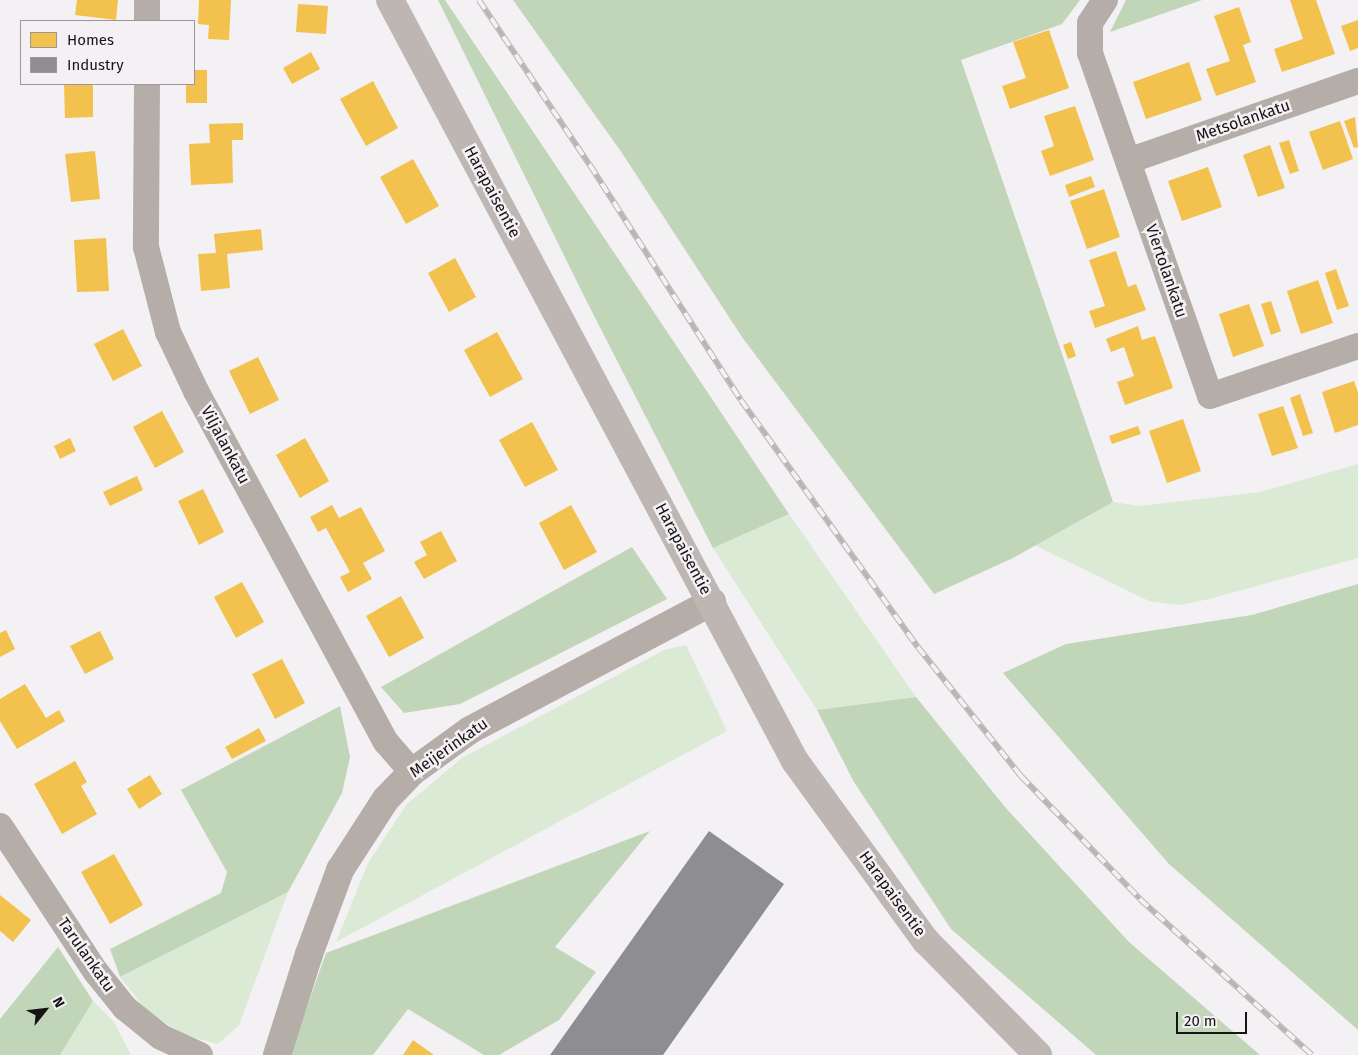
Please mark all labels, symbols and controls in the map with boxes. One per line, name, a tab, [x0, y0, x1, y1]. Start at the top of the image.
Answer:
legend	[20, 20, 195, 85]
text: Homes	[67, 31, 114, 49]
text: Industry	[67, 56, 124, 74]
street label: Metsolankatu	[1193, 96, 1293, 146]
street label: Harapaisentie	[460, 143, 524, 241]
street label: Viertolankatu	[1141, 222, 1191, 320]
street label: Viljalankatu	[196, 403, 254, 487]
street label: Harapaisentie	[651, 500, 715, 598]
street label: Meijerinkatu	[406, 714, 492, 782]
street label: Harapaisentie	[855, 847, 929, 941]
street label: Tarulankatu	[53, 914, 119, 996]
north arrow	[20, 985, 70, 1035]
text: N	[49, 994, 68, 1011]
scale bar	[1178, 1002, 1249, 1034]
text: 20 m	[1184, 1012, 1217, 1030]

